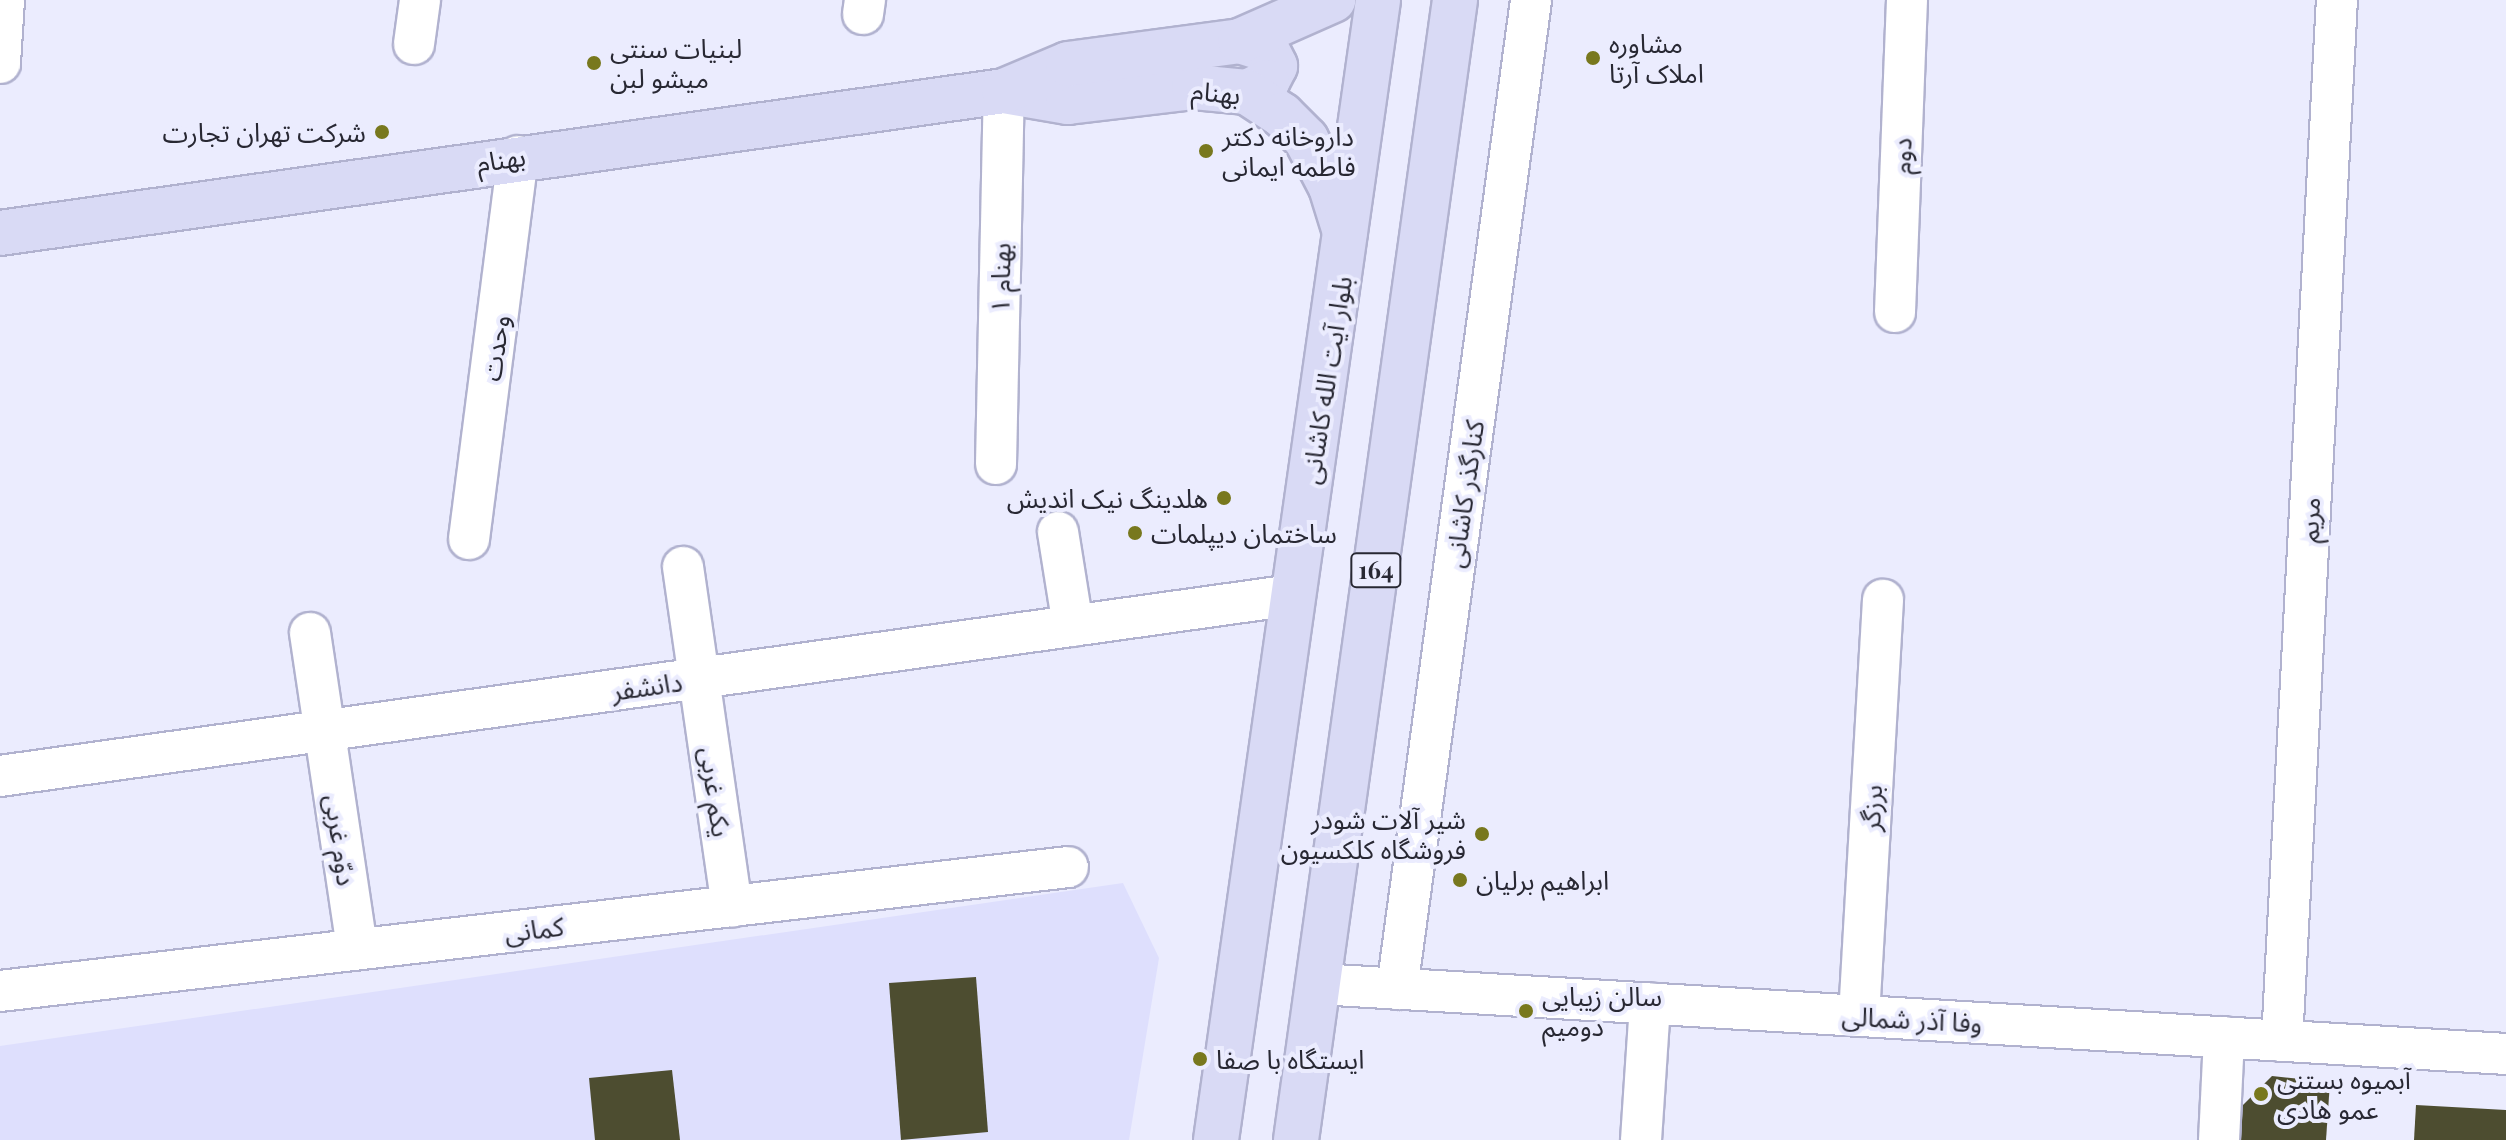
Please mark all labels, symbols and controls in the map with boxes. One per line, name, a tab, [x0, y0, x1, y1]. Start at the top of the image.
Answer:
place label: مشاوره املاک آرتا	[1609, 27, 1704, 88]
place label: لبنیات سنتی میشو لبن	[610, 32, 742, 94]
marker: مشاوره املاک آرتا	[1584, 49, 1602, 67]
marker: لبنیات سنتی میشو لبن	[585, 54, 603, 72]
street label: بهنام	[1190, 74, 1242, 110]
place label: شرکت تهران تجارت	[162, 116, 366, 148]
place label: داروخانه دکتر فاطمه ایمانی	[1222, 120, 1356, 182]
marker: شرکت تهران تجارت	[373, 123, 391, 141]
street label: دوم	[1885, 137, 1917, 175]
street label: بهنام	[474, 140, 528, 178]
marker: داروخانه دکتر فاطمه ایمانی	[1197, 142, 1215, 160]
street label: بهنام ۱	[984, 242, 1016, 314]
street label: بلوار آیت الله کاشانی	[1294, 274, 1358, 486]
street label: وحدت	[475, 313, 515, 383]
street label: کنارگذر کاشانی	[1438, 418, 1490, 570]
place label: هلدینگ نیک اندیش	[1007, 482, 1208, 514]
marker: هلدینگ نیک اندیش	[1215, 489, 1233, 507]
street label: مریم	[2292, 496, 2326, 544]
place label: ساختمان دیپلمات	[1151, 517, 1337, 549]
marker: ساختمان دیپلمات	[1126, 524, 1144, 542]
road number: 164	[1350, 550, 1402, 590]
street label: دانشفر	[610, 666, 684, 706]
street label: یکم غربی	[694, 745, 738, 839]
street label: برزگر	[1854, 784, 1888, 832]
street label: دوّم غربی	[319, 792, 363, 888]
place label: شیر آلات شودر فروشگاه کلکسیون	[1281, 803, 1466, 864]
marker: شیر آلات شودر فروشگاه کلکسیون	[1473, 825, 1491, 843]
place label: ابراهیم برلیان	[1476, 864, 1609, 896]
marker: ابراهیم برلیان	[1451, 871, 1469, 889]
street label: کمانی	[503, 910, 565, 948]
place label: سالن زیبایی دومیم	[1542, 980, 1662, 1042]
street label: وفا آذر شمالی	[1841, 1000, 1983, 1038]
marker: سالن زیبایی دومیم	[1517, 1002, 1535, 1020]
place label: ایستگاه با صفا	[1216, 1043, 1364, 1075]
marker: ایستگاه با صفا	[1191, 1050, 1209, 1068]
place label: آبمیوه بستنی عمو هادی	[2277, 1063, 2411, 1124]
marker: آبمیوه بستنی عمو هادی	[2252, 1085, 2270, 1103]

